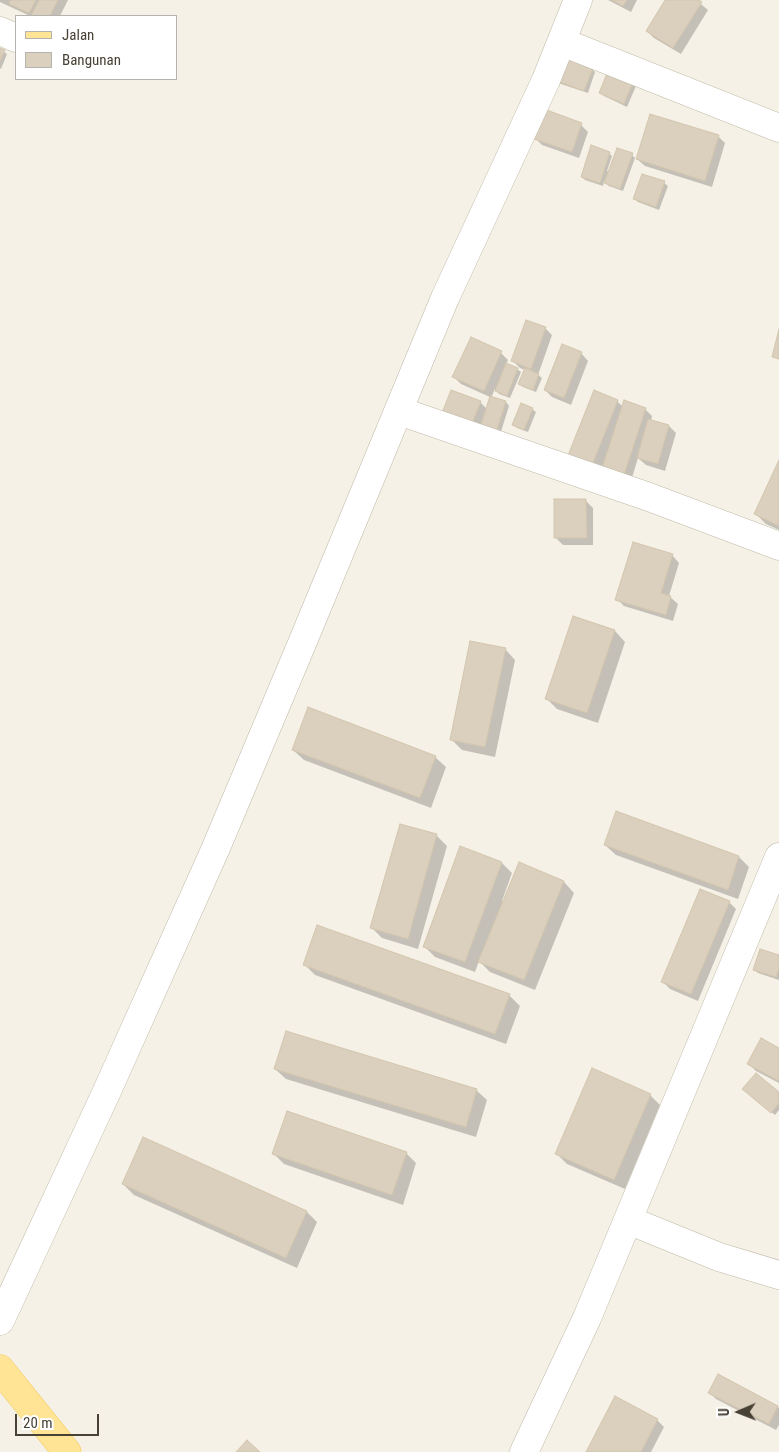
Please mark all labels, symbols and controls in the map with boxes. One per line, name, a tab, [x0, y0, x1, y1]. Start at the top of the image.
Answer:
legend	[15, 15, 178, 80]
text: Jalan	[62, 26, 94, 44]
text: Bangunan	[62, 51, 121, 69]
north arrow	[714, 1387, 764, 1437]
scale bar	[18, 1404, 101, 1436]
text: U	[716, 1408, 732, 1416]
text: 20 m	[23, 1414, 53, 1432]

